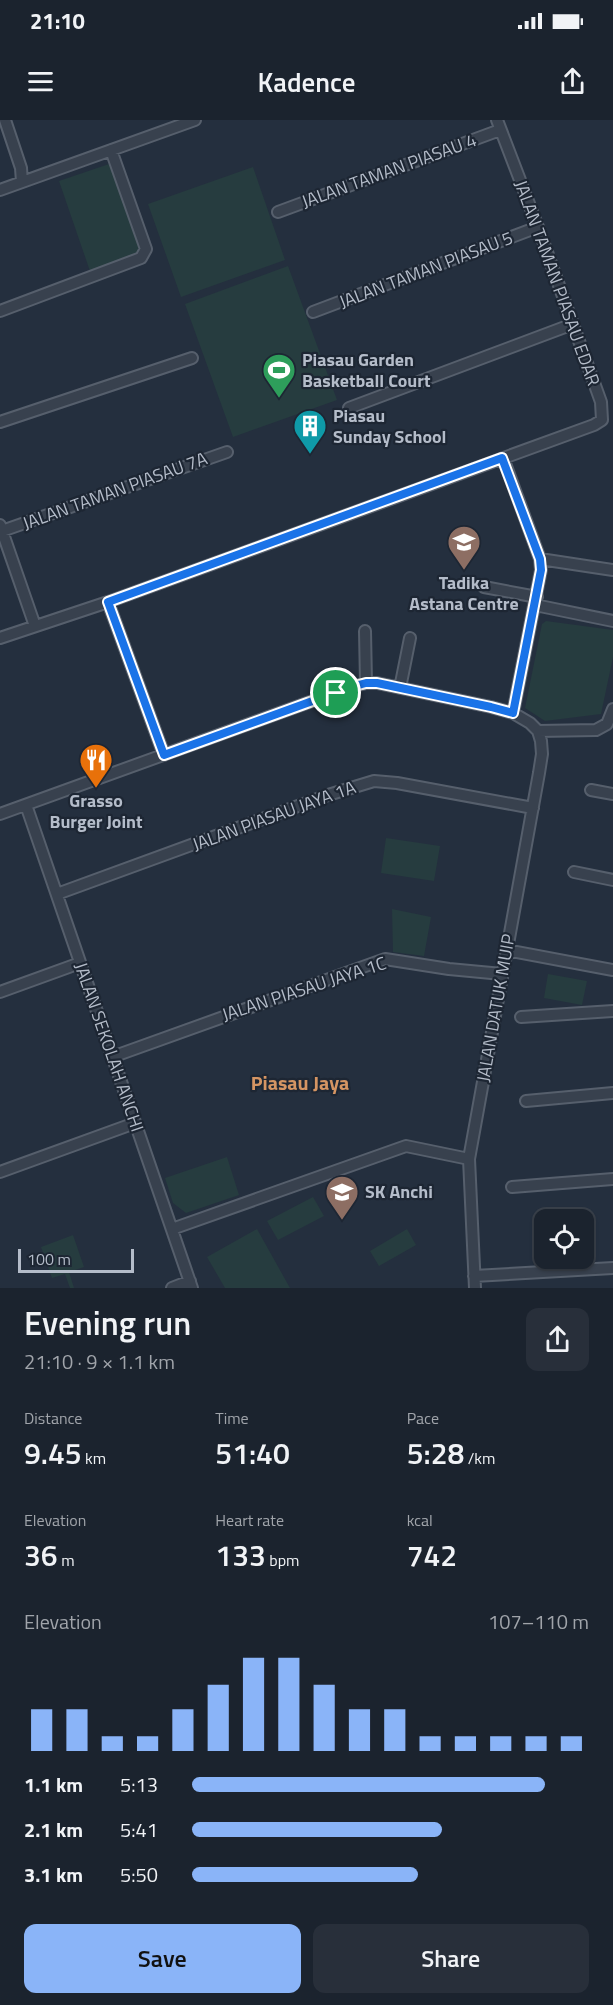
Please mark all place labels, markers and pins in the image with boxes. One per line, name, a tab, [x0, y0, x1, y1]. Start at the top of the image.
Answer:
place label: Piasau Garden Basketball Court	[302, 346, 431, 394]
sports icon: Piasau Garden Basketball Court	[261, 352, 297, 399]
place label: Piasau Sunday School	[333, 402, 446, 450]
building icon: Piasau Sunday School	[292, 408, 328, 455]
school or university icon: Tadika Astana Centre	[446, 524, 482, 571]
place label: Tadika Astana Centre	[409, 569, 519, 617]
pin	[310, 667, 361, 718]
restaurant icon: Grasso Burger Joint	[78, 742, 114, 789]
place label: Grasso Burger Joint	[49, 787, 143, 835]
school or university icon: SK Anchi	[324, 1174, 360, 1221]
place label: SK Anchi	[365, 1178, 433, 1205]

